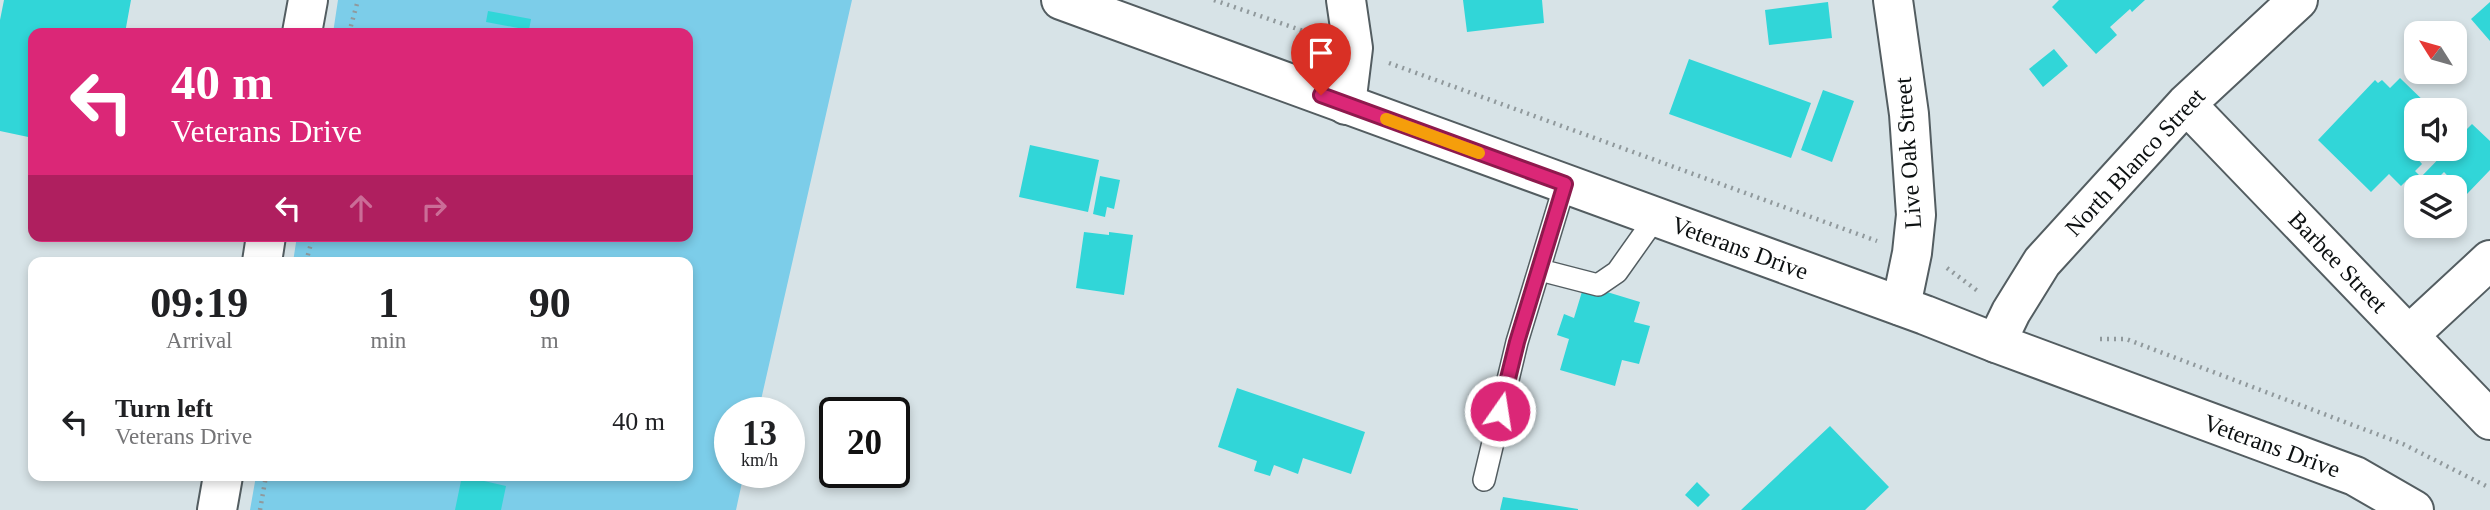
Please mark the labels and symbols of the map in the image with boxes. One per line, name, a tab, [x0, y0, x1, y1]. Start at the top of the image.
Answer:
north arrow	[2404, 21, 2468, 84]
pin	[1291, 23, 1351, 95]
street label: Live Oak Street	[1890, 76, 1926, 230]
street label: North Blanco Street	[2060, 83, 2210, 241]
street label: Barbee Street	[2284, 206, 2393, 318]
street label: Veterans Drive	[1668, 211, 1812, 285]
position arrow	[1463, 374, 1537, 448]
speed limit sign: 20	[819, 397, 910, 488]
street label: Veterans Drive	[2200, 409, 2344, 483]

